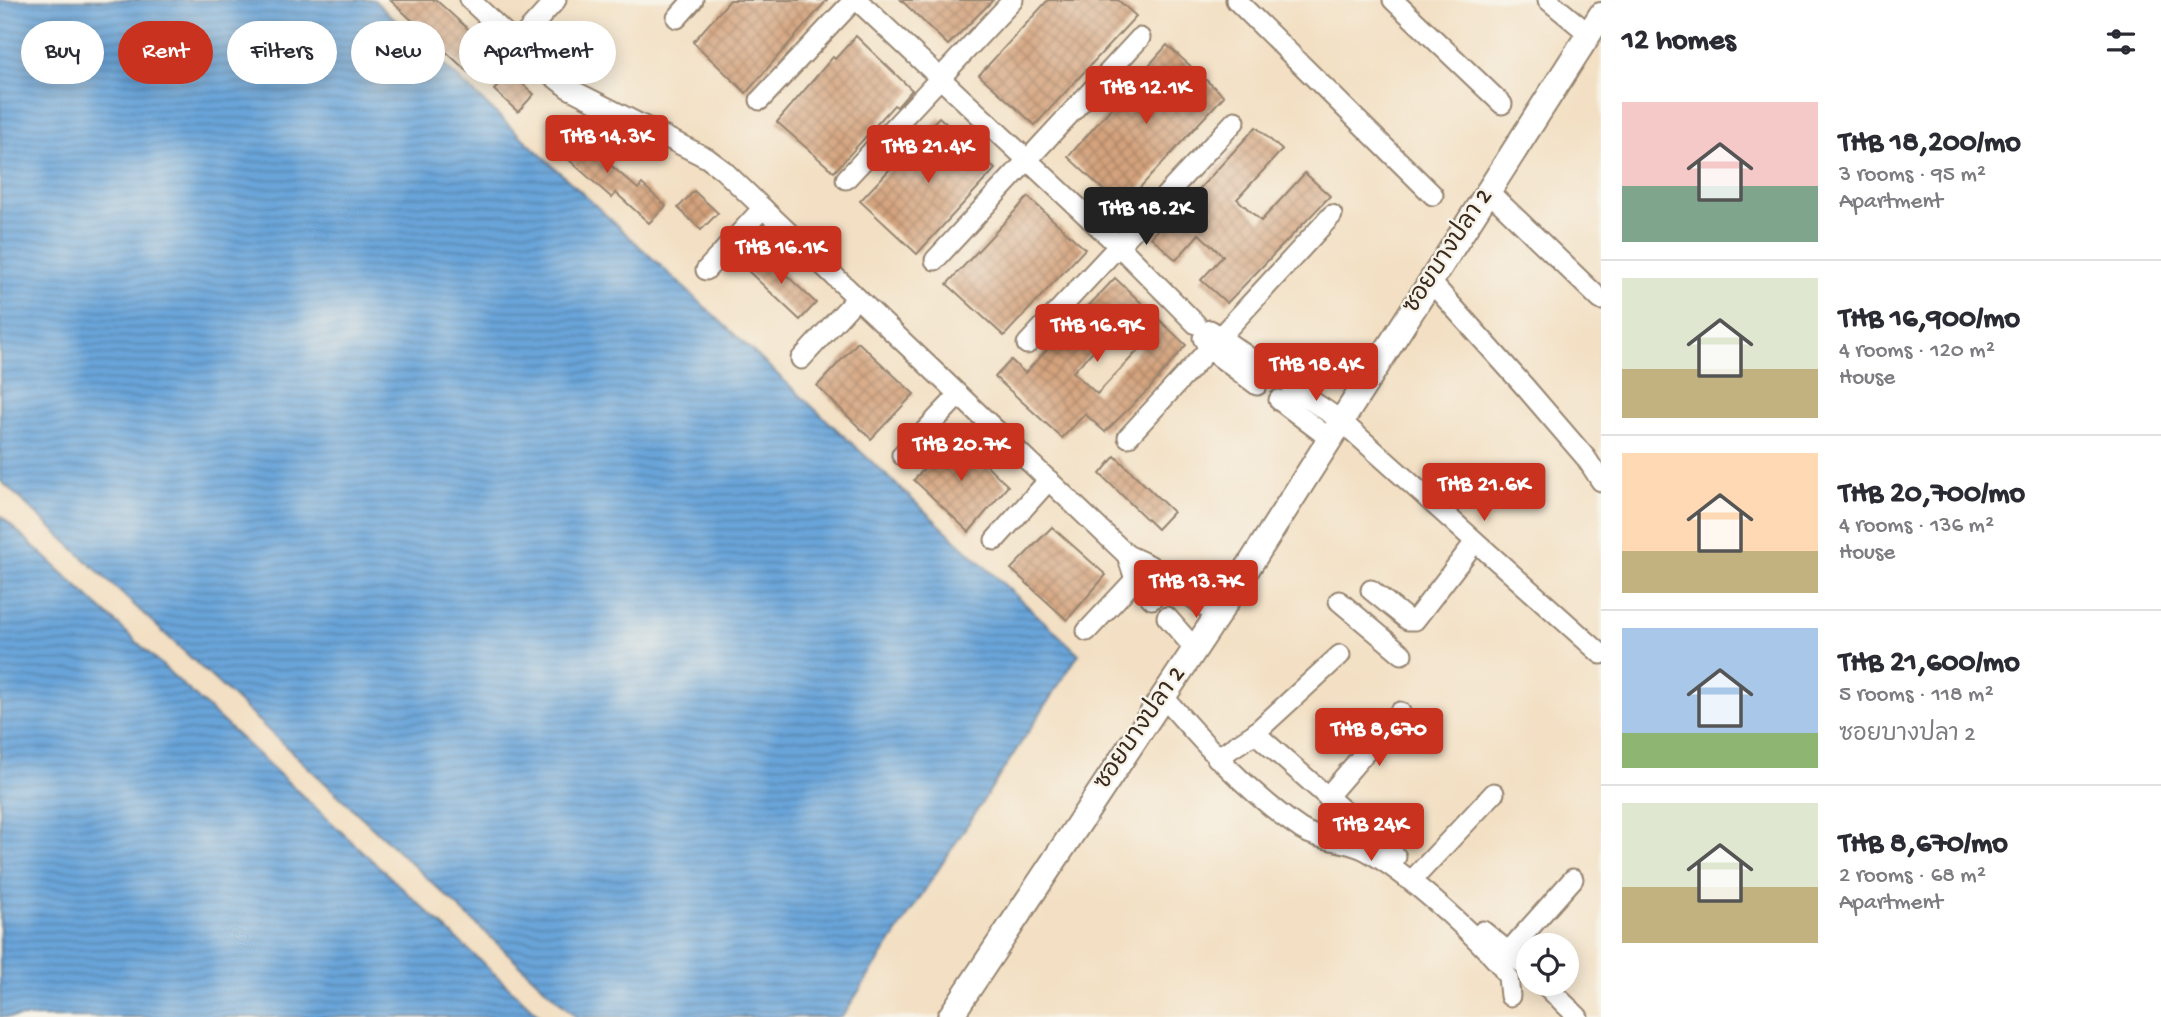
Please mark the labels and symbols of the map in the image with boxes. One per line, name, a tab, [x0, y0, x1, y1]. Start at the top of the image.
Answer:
pin: THB 12.1K	[1066, 66, 1226, 126]
pin: THB 14.3K	[527, 116, 687, 175]
pin: THB 21.4K	[848, 125, 1008, 185]
street label: ซอยบางปลา 2	[1396, 183, 1500, 320]
pin: THB 18.2K	[1066, 188, 1226, 247]
pin: THB 16.1K	[701, 226, 861, 286]
pin: THB 16.9K	[1017, 304, 1177, 364]
pin: THB 18.4K	[1236, 344, 1396, 403]
pin: THB 20.7K	[881, 424, 1041, 483]
pin: THB 21.6K	[1404, 463, 1564, 523]
pin: THB 13.7K	[1116, 560, 1276, 620]
street label: ซอยบางปลา 2	[1088, 661, 1193, 796]
pin: THB 8,670	[1299, 708, 1459, 768]
pin: THB 24K	[1306, 804, 1436, 863]

